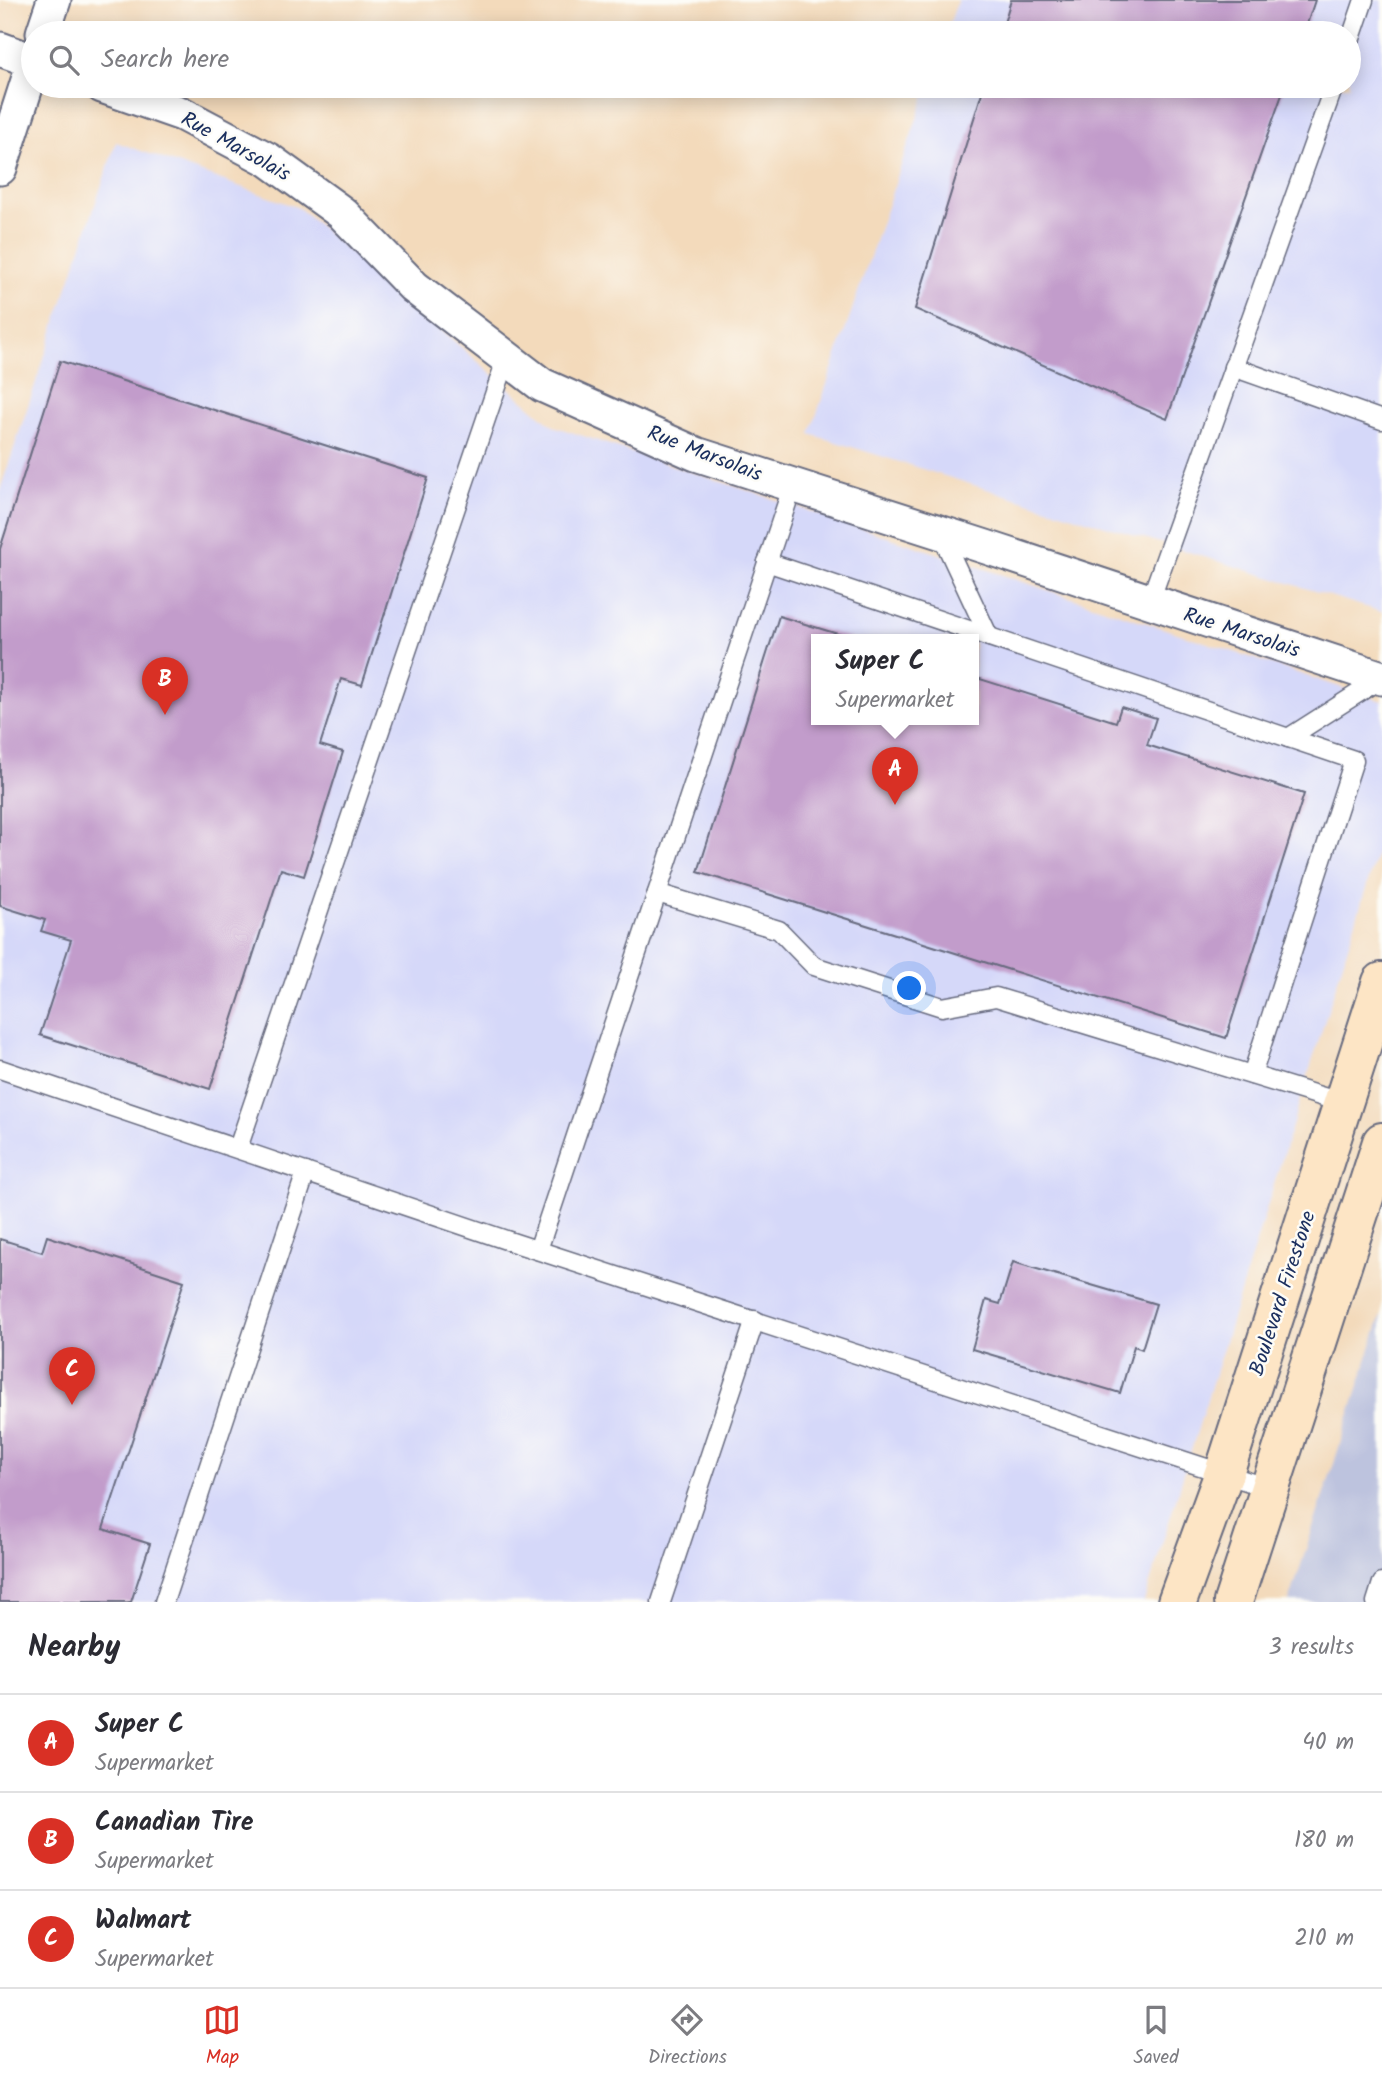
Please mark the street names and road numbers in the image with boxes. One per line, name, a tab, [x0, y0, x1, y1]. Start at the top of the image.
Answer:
street label: Rue Marsolais	[174, 104, 296, 191]
street label: Rue Marsolais	[642, 417, 767, 492]
street label: Rue Marsolais	[1179, 599, 1304, 668]
street label: Boulevard Firestone	[1241, 1206, 1326, 1380]

